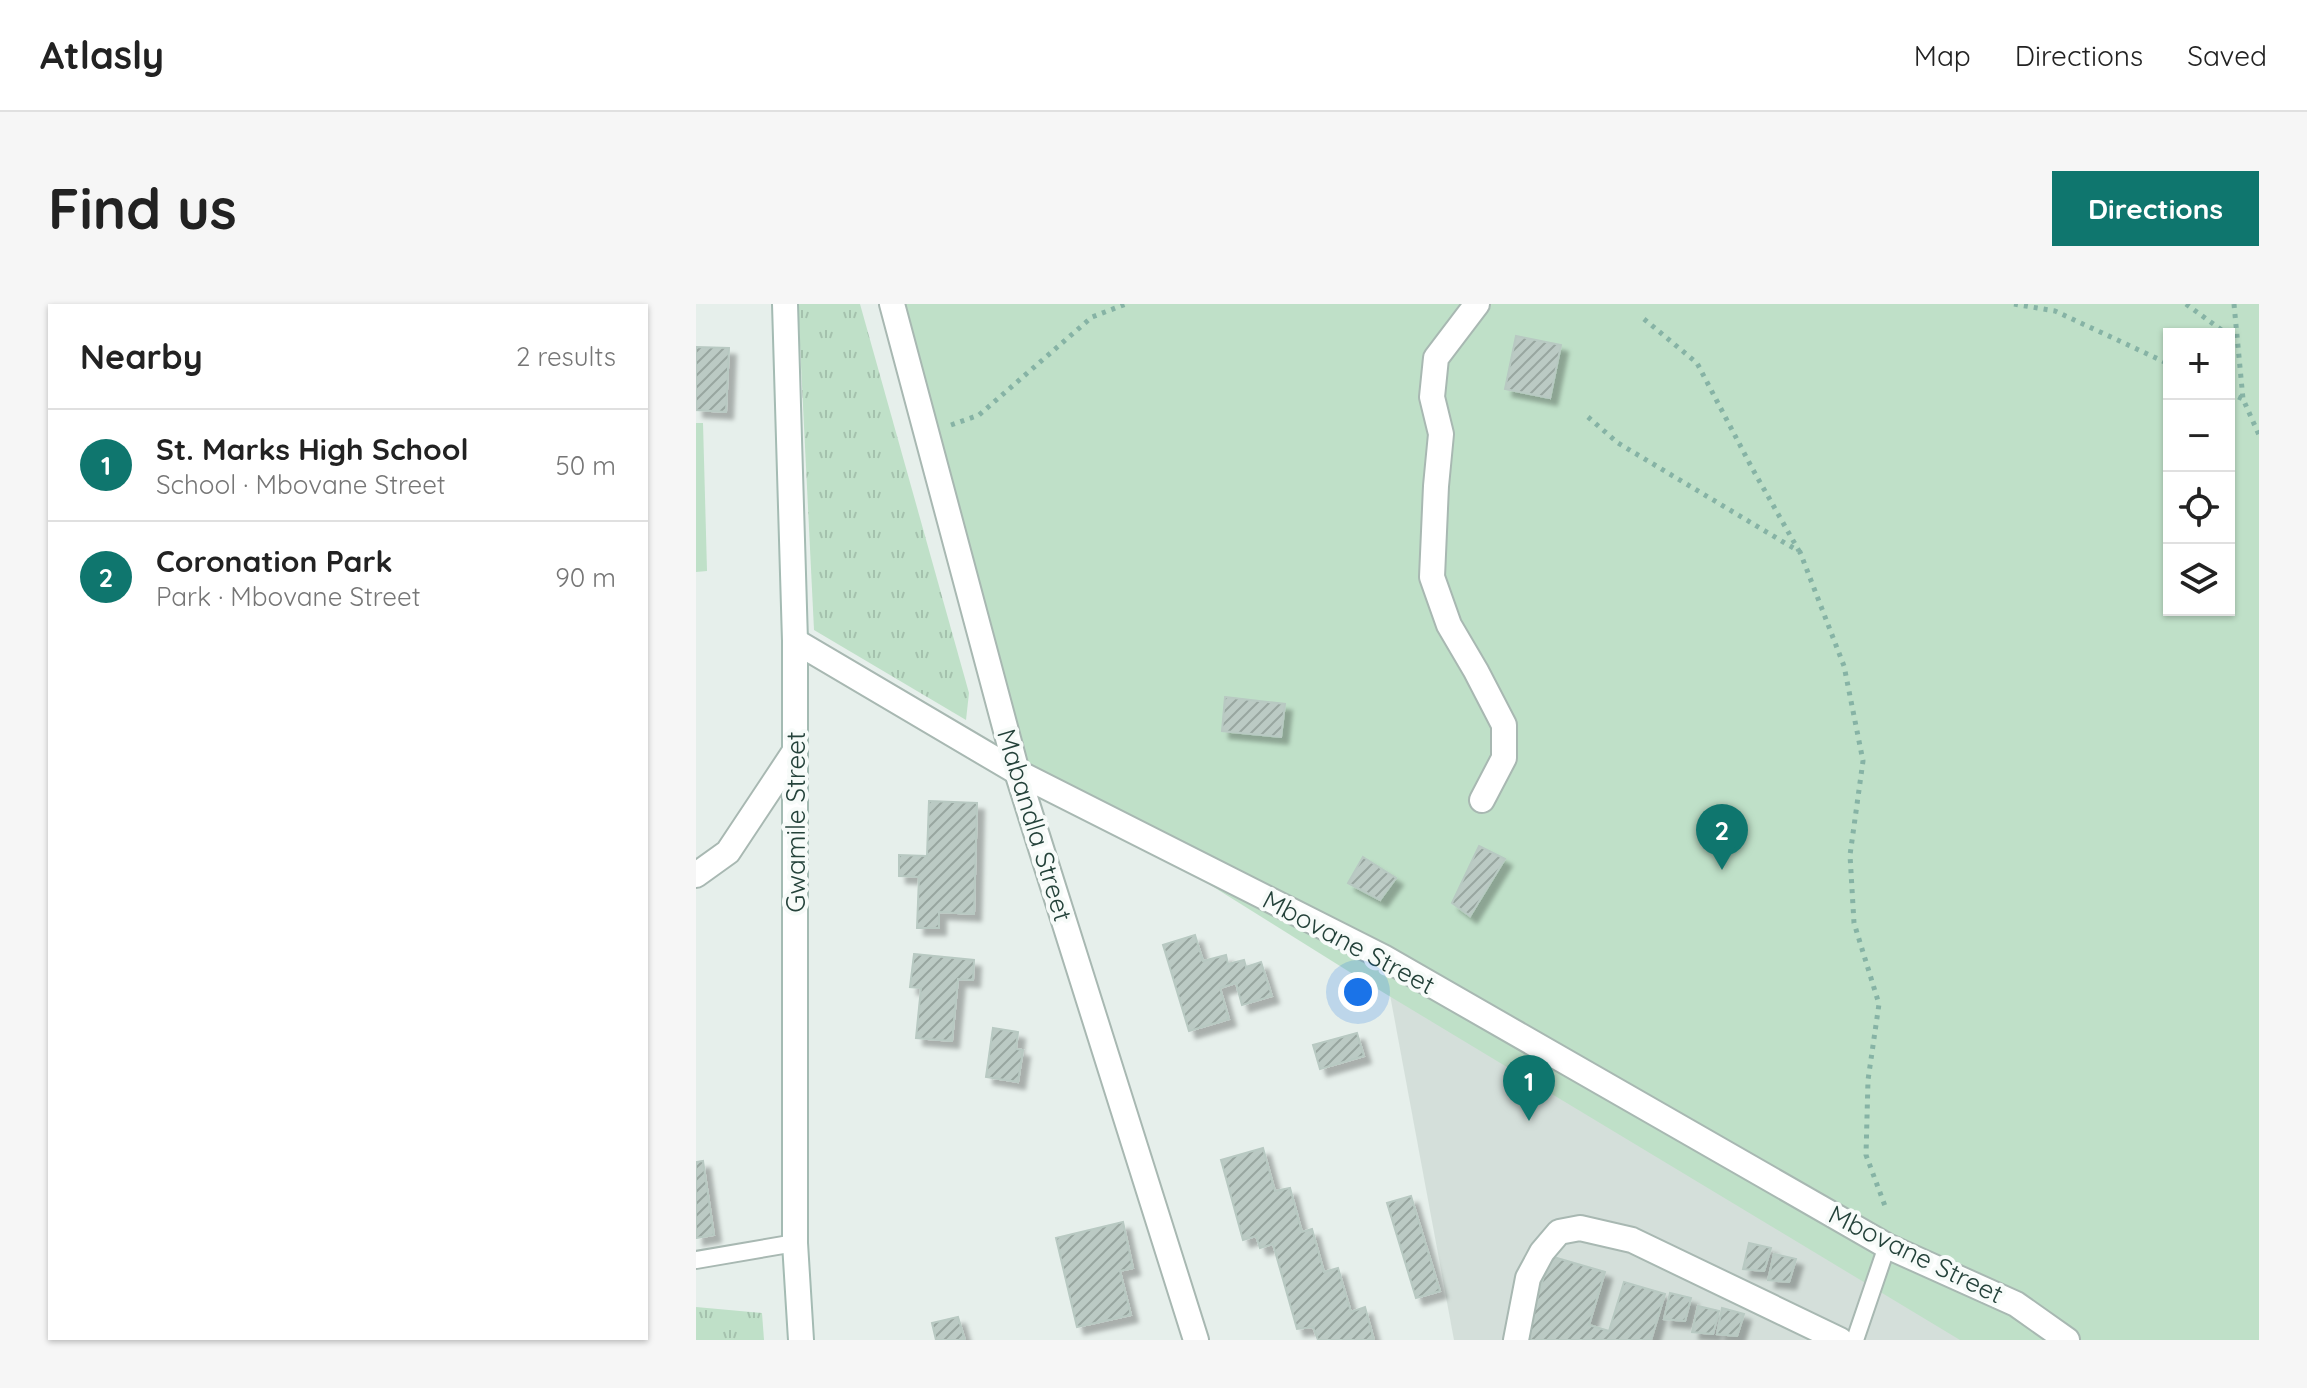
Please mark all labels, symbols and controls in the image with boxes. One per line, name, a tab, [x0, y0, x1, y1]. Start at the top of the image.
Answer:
text: Atlasly	[40, 31, 164, 79]
text: Map	[1914, 38, 1971, 73]
text: Directions	[2015, 38, 2143, 73]
text: Saved	[2187, 38, 2267, 73]
button: Directions	[2052, 171, 2259, 246]
text: Find us	[48, 173, 237, 243]
map controls	[2163, 328, 2235, 616]
button: +	[2163, 328, 2235, 400]
text: Nearby	[80, 335, 203, 378]
text: 2 results	[516, 340, 616, 373]
button: −	[2163, 400, 2235, 472]
text: St. Marks High School	[156, 430, 469, 468]
text: 1	[101, 449, 111, 482]
text: 50 m	[556, 449, 616, 482]
text: School · Mbovane Street	[156, 468, 446, 501]
button: locate	[2163, 472, 2235, 544]
text: Coronation Park	[156, 542, 393, 580]
button: layers	[2163, 544, 2235, 616]
text: 2	[99, 561, 113, 594]
text: 90 m	[555, 561, 616, 594]
text: Park · Mbovane Street	[156, 580, 420, 613]
street label: Mabandla Street	[990, 725, 1080, 925]
street label: Gwamile Street	[779, 731, 812, 913]
pin: 2	[1696, 804, 1748, 870]
street label: Mbovane Street	[1257, 883, 1441, 1001]
your location	[1338, 972, 1378, 1012]
pin: 1	[1503, 1055, 1555, 1121]
street label: Mbovane Street	[1823, 1197, 2009, 1311]

